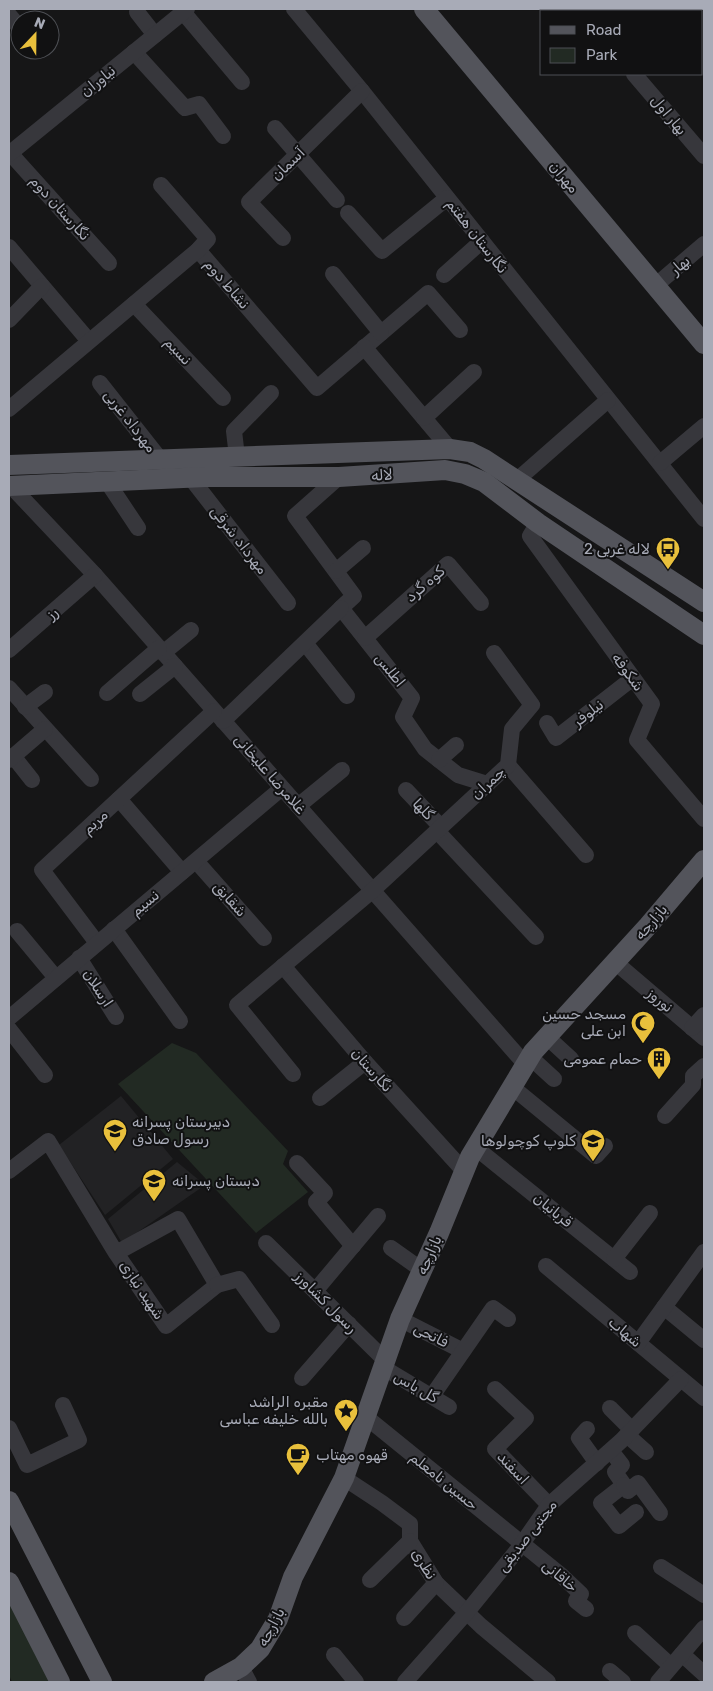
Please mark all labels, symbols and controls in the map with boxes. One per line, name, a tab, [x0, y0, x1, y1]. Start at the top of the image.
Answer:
north arrow	[10, 10, 60, 60]
legend	[540, 10, 703, 75]
text: N	[32, 14, 48, 33]
text: Road	[586, 21, 622, 39]
text: Park	[586, 46, 617, 64]
street label: نیاوران	[77, 61, 120, 101]
street label: بهار اول	[646, 91, 691, 139]
street label: آسمان	[267, 143, 309, 184]
street label: مهران	[545, 157, 583, 197]
street label: نگارستان دوم	[25, 172, 94, 245]
street label: نگارستان هفتم	[442, 195, 512, 277]
street label: بهار	[666, 252, 694, 279]
street label: نشاط دوم	[200, 255, 254, 313]
street label: نسیم	[160, 333, 195, 369]
street label: مهرداد غربی	[100, 386, 160, 456]
street label: لاله	[371, 465, 393, 485]
street label: مهرداد شرقی	[207, 502, 271, 578]
bus stop icon: لاله غربی 2	[655, 536, 681, 570]
place label: لاله غربی 2	[584, 540, 650, 558]
street label: کوه گرد	[402, 562, 449, 606]
street label: رز	[42, 603, 62, 624]
street label: اطلس	[371, 649, 409, 691]
street label: شکوفه	[608, 649, 648, 695]
street label: نیلوفر	[568, 695, 607, 731]
street label: غلامرضا علیخانی	[230, 730, 310, 818]
street label: چمران	[467, 763, 509, 803]
street label: گلها	[409, 794, 438, 824]
street label: مریم	[79, 806, 112, 839]
street label: شقایق	[210, 878, 250, 920]
street label: نسیم	[127, 886, 164, 921]
street label: بازارچه	[631, 901, 671, 943]
street label: ارسلان	[79, 966, 117, 1010]
street label: نوروز	[642, 983, 677, 1017]
place label: مسجد حسین ابن علی	[542, 1005, 626, 1040]
mosque icon: مسجد حسین ابن علی	[630, 1010, 656, 1044]
street label: نگارستان	[348, 1044, 396, 1096]
building icon: حمام عمومی	[646, 1046, 672, 1080]
place label: حمام عمومی	[563, 1050, 642, 1069]
place label: دبیرستان پسرانه رسول صادق	[132, 1113, 230, 1148]
school or university icon: دبیرستان پسرانه رسول صادق	[102, 1118, 128, 1152]
school or university icon: کلوپ کوچولوها	[580, 1128, 606, 1162]
place label: کلوپ کوچولوها	[481, 1132, 576, 1151]
school or university icon: دبستان پسرانه	[141, 1168, 167, 1202]
place label: دبستان پسرانه	[172, 1172, 260, 1191]
street label: قربانیان	[530, 1189, 576, 1231]
street label: بازارچه	[412, 1233, 446, 1277]
street label: شهید نیازی	[116, 1257, 168, 1323]
street label: رسول کشاورز	[290, 1266, 361, 1338]
street label: شهاب	[605, 1313, 645, 1351]
street label: فاتحی	[411, 1319, 451, 1351]
street label: گل یاس	[391, 1367, 442, 1407]
place label: مقبره الراشد بالله خلیفه عباسی	[220, 1393, 328, 1428]
place icon: مقبره الراشد بالله خلیفه عباسی	[333, 1398, 359, 1432]
cafe icon: قهوه مهتاب	[285, 1442, 311, 1476]
place label: قهوه مهتاب	[316, 1446, 387, 1464]
street label: حسین نامعلم	[406, 1448, 482, 1515]
street label: اسفند	[493, 1448, 533, 1488]
street label: مجتبی صدیقی	[493, 1496, 561, 1576]
street label: نظری	[408, 1545, 440, 1583]
street label: خاقانی	[539, 1556, 581, 1596]
street label: بازارچه	[253, 1605, 289, 1649]

